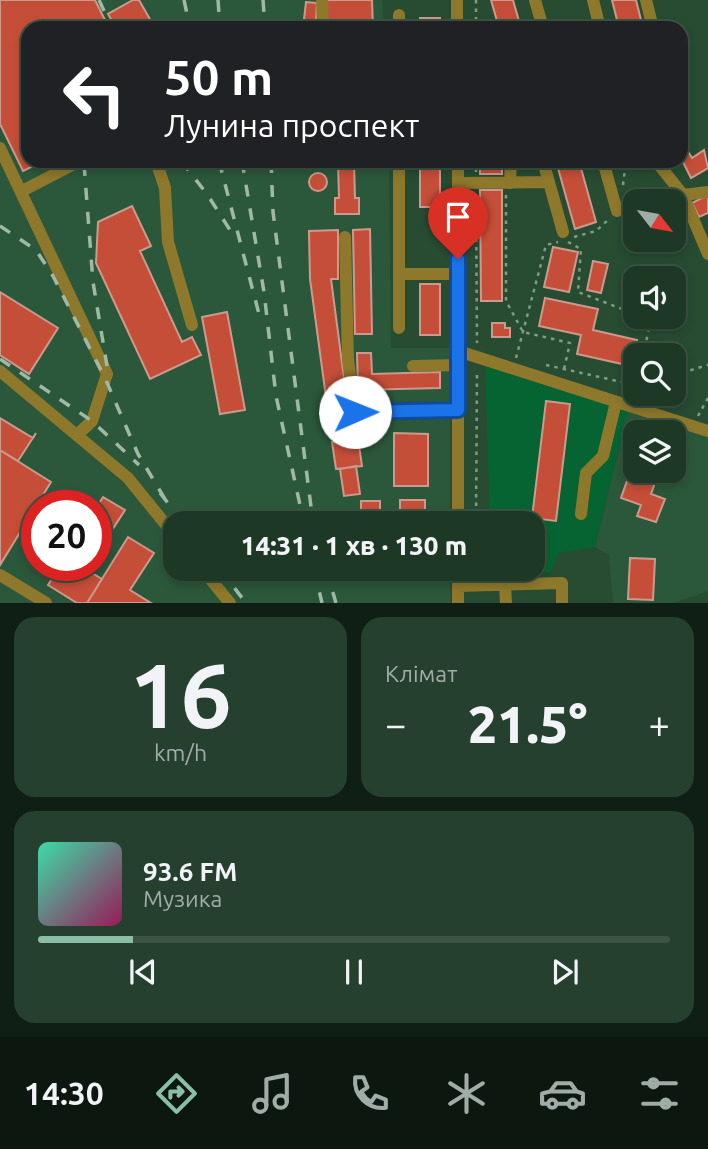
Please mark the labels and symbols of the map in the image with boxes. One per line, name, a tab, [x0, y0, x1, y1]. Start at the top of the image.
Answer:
pin	[428, 187, 488, 259]
north arrow	[623, 189, 686, 252]
position arrow	[318, 375, 392, 449]
speed limit sign: 20	[21, 490, 112, 581]

